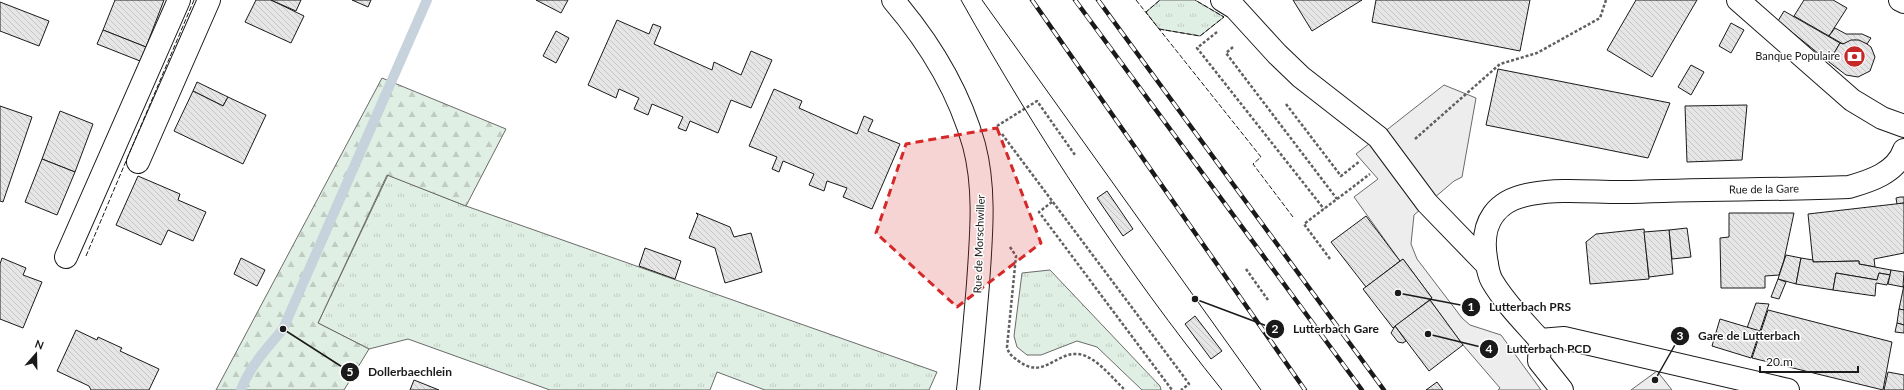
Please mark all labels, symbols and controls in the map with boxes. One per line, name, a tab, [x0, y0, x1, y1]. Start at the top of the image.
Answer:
bank icon: Banque Populaire	[1842, 43, 1868, 69]
place label: Banque Populaire	[1755, 49, 1840, 62]
street label: Rue de la Gare	[1729, 181, 1799, 196]
street label: Rue de Morschwiller	[970, 194, 987, 294]
callout: Lutterbach PRS	[1461, 295, 1579, 319]
text: 1	[1468, 299, 1475, 314]
text: Lutterbach PRS	[1489, 299, 1571, 314]
callout: Lutterbach Gare	[1265, 317, 1387, 341]
text: 2	[1272, 321, 1279, 336]
text: Lutterbach Gare	[1293, 321, 1380, 336]
callout: Gare de Lutterbach	[1670, 324, 1808, 348]
text: 3	[1677, 328, 1684, 343]
text: Gare de Lutterbach	[1698, 328, 1800, 343]
north arrow	[16, 334, 56, 374]
text: N	[33, 337, 46, 352]
callout: Lutterbach PCD	[1479, 337, 1600, 361]
text: 4	[1486, 341, 1493, 356]
text: Lutterbach PCD	[1507, 341, 1591, 356]
scale bar	[1760, 348, 1858, 374]
text: 20 m	[1766, 354, 1793, 369]
callout: Dollerbaechlein	[340, 360, 460, 384]
text: 5	[347, 364, 354, 379]
text: Dollerbaechlein	[368, 364, 452, 379]

